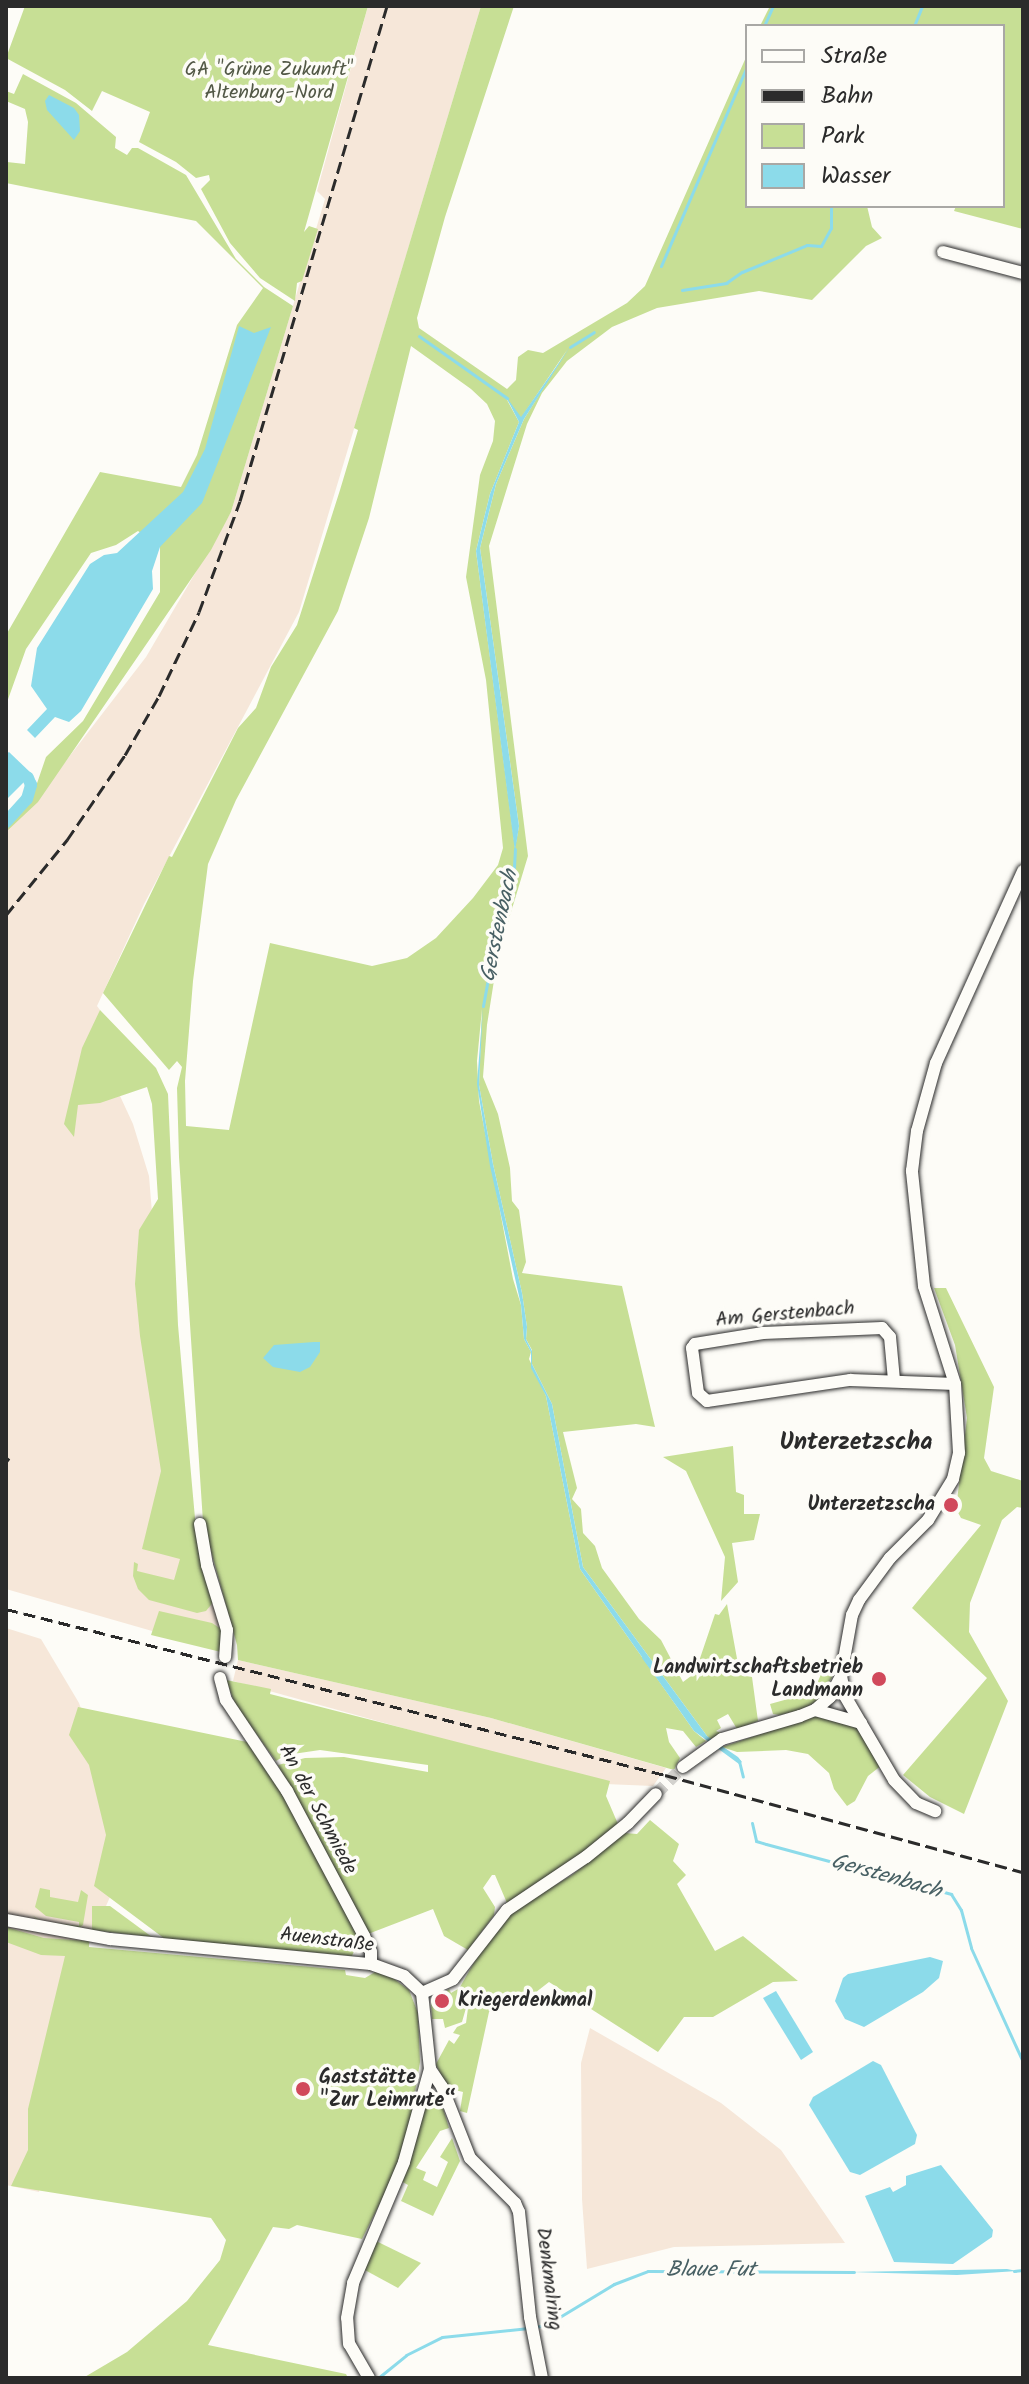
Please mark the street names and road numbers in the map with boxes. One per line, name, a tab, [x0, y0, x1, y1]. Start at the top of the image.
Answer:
street label: Am Gerstenbach	[715, 1297, 855, 1333]
street label: An der Schmiede	[273, 1741, 361, 1879]
street label: Auenstraße	[279, 1923, 375, 1959]
street label: Denkmalring	[530, 2226, 566, 2332]

